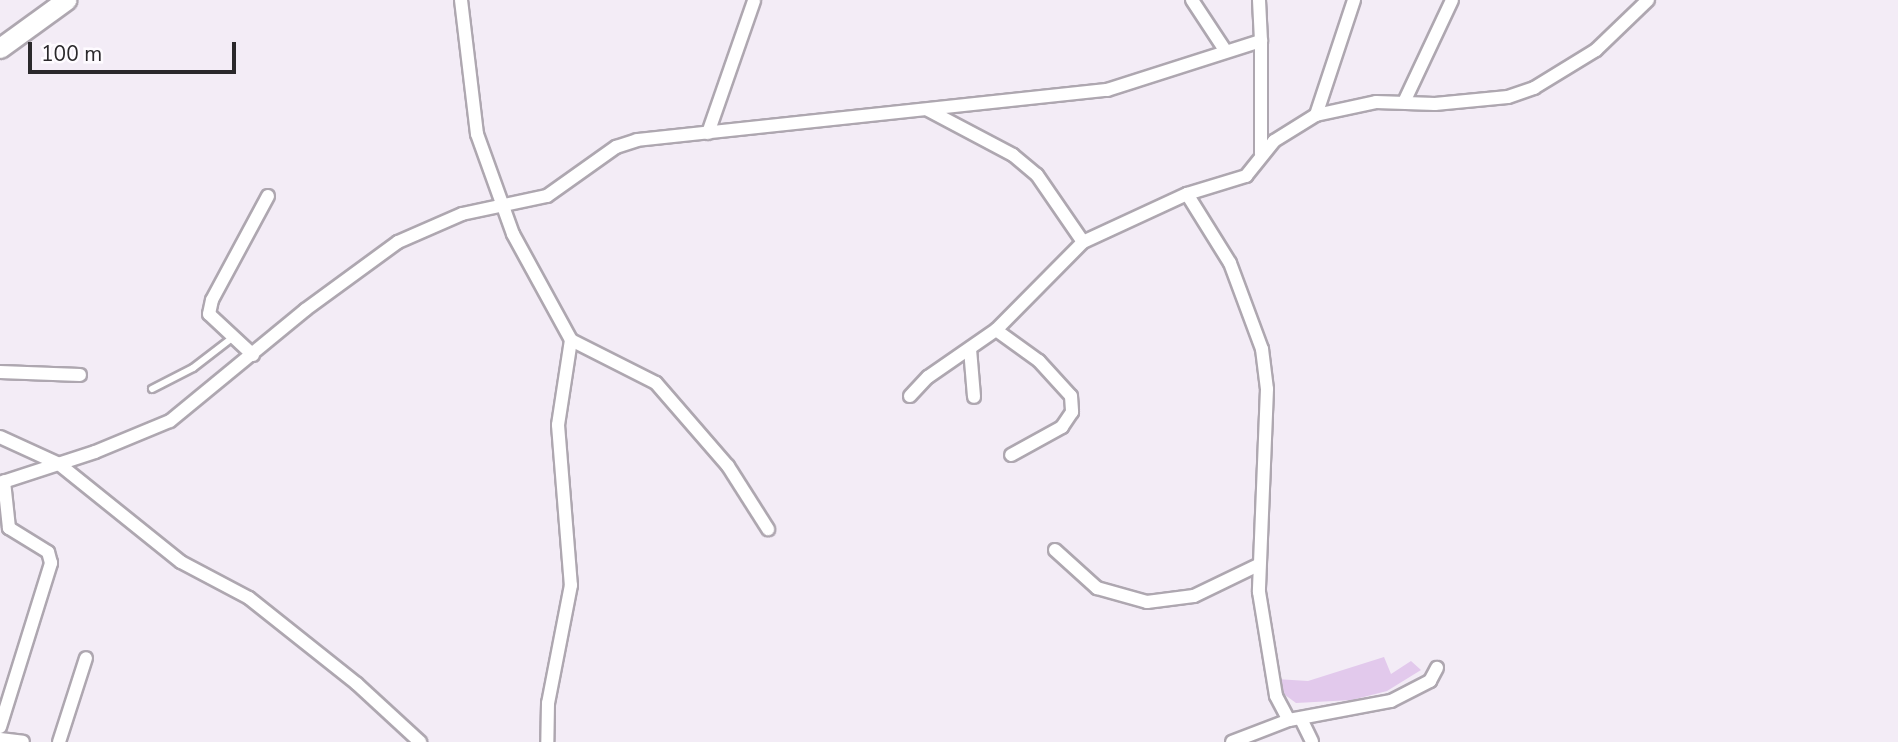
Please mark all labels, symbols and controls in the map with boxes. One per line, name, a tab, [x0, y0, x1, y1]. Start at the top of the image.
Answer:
scale bar	[32, 28, 240, 72]
text: 100 m	[41, 40, 102, 68]

